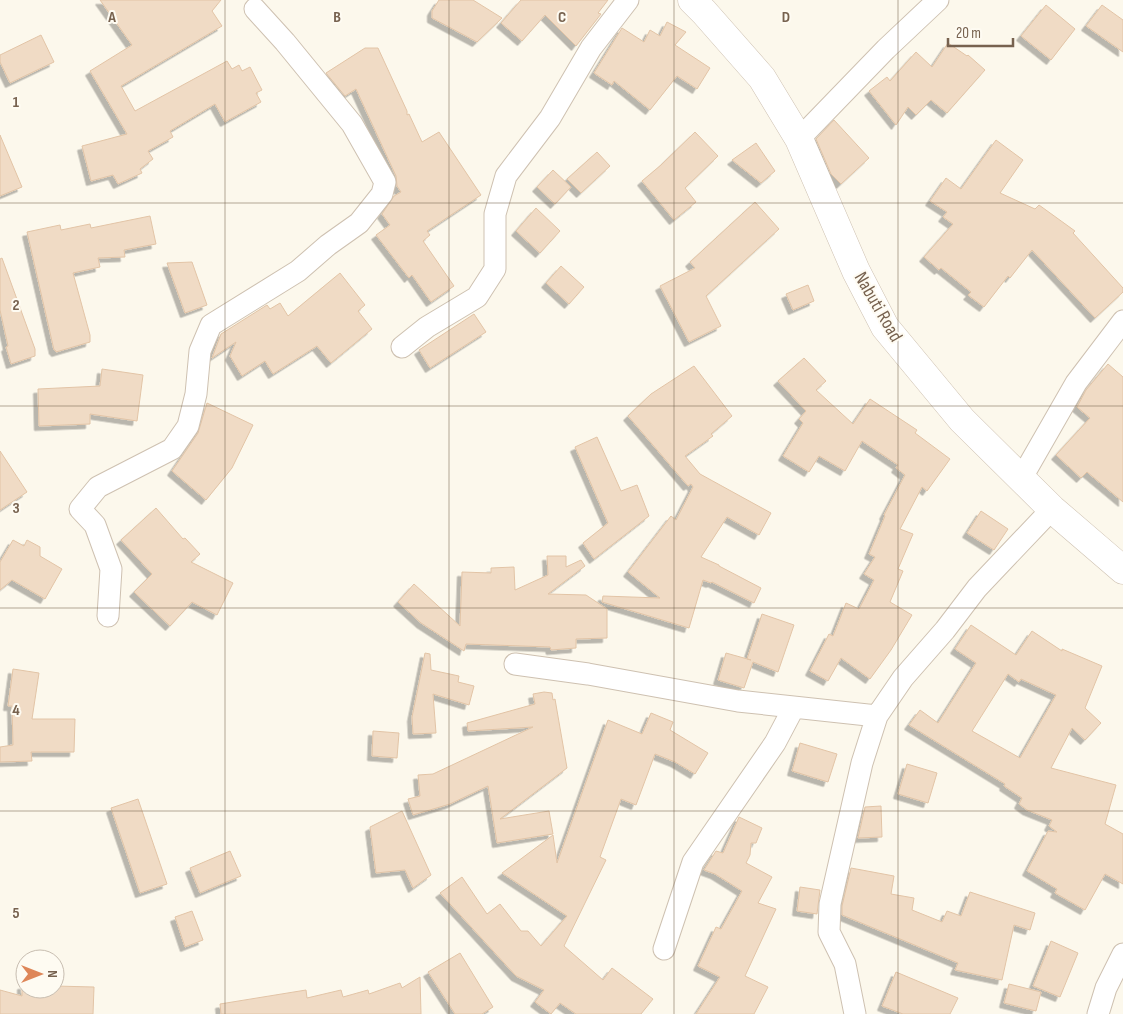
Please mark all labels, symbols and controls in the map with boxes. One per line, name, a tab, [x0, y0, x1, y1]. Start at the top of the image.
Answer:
text: A	[107, 8, 116, 27]
text: B	[333, 8, 341, 27]
text: C	[558, 8, 566, 27]
text: D	[782, 8, 790, 27]
scale bar	[948, 15, 1013, 47]
text: 20 m	[956, 24, 981, 43]
text: 1	[13, 93, 20, 112]
street label: Nabuti Road	[849, 268, 907, 346]
text: 2	[12, 296, 20, 315]
text: 3	[12, 499, 20, 518]
text: 4	[12, 701, 20, 720]
text: 5	[12, 904, 20, 923]
north arrow	[15, 949, 65, 999]
text: N	[44, 970, 61, 978]

